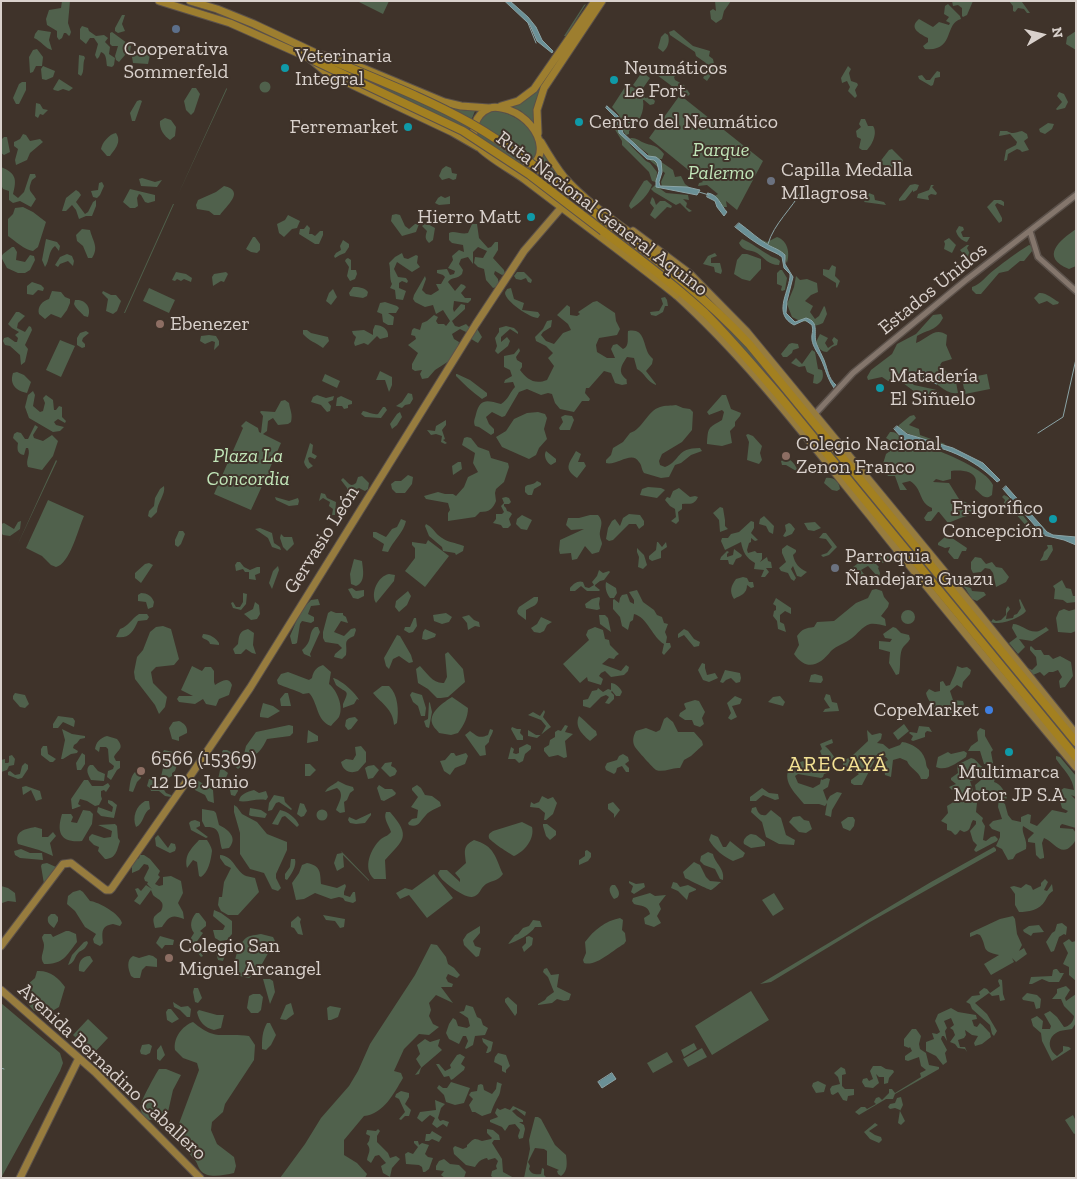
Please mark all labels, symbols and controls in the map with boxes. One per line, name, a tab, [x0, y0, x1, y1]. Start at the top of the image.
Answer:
north arrow	[1017, 10, 1067, 60]
marker: Cooperativa Sommerfeld	[170, 23, 182, 35]
text: N	[1048, 26, 1067, 39]
place label: Cooperativa Sommerfeld	[123, 37, 229, 84]
place label: Veterinaria Integral	[295, 44, 392, 91]
place label: Neumáticos Le Fort	[624, 56, 727, 103]
marker: Veterinaria Integral	[279, 62, 291, 74]
marker: Neumáticos Le Fort	[608, 74, 620, 86]
place label: Centro del Neumático	[589, 110, 778, 134]
place label: Ferremarket	[290, 115, 398, 139]
marker: Centro del Neumático	[573, 116, 585, 128]
marker: Ferremarket	[402, 121, 414, 133]
street label: Ruta Nacional General Aquino	[491, 126, 713, 302]
park label: Parque Palermo	[688, 138, 754, 185]
place label: Capilla Medalla MIlagrosa	[781, 158, 913, 205]
marker: Capilla Medalla MIlagrosa	[765, 175, 777, 187]
place label: Hierro Matt	[417, 205, 521, 229]
marker: Hierro Matt	[525, 211, 537, 223]
street label: Estados Unidos	[874, 238, 992, 340]
place label: Ebenezer	[170, 312, 250, 336]
marker: Ebenezer	[154, 318, 166, 330]
place label: Matadería El Siñuelo	[890, 364, 978, 411]
marker: Matadería El Siñuelo	[874, 382, 886, 394]
place label: Colegio Nacional Zenon Franco	[796, 432, 941, 479]
park label: Plaza La Concordia	[206, 444, 290, 491]
marker: Colegio Nacional Zenon Franco	[780, 450, 792, 462]
street label: Gervasio León	[279, 482, 365, 598]
place label: Frigorífico Concepción	[942, 496, 1043, 543]
marker: Frigorífico Concepción	[1047, 513, 1059, 525]
place label: Parroquia Ñandejara Guazu	[845, 544, 993, 591]
marker: Parroquia Ñandejara Guazu	[829, 562, 841, 574]
place label: CopeMarket	[873, 698, 979, 722]
marker: CopeMarket	[983, 704, 995, 716]
marker: Multimarca Motor JP S.A	[1003, 746, 1015, 758]
place label: 6566 (15369) 12 De Junio	[151, 747, 257, 794]
district label: ARECAYÁ	[787, 752, 889, 778]
place label: Multimarca Motor JP S.A	[954, 760, 1064, 807]
marker: 6566 (15369) 12 De Junio	[135, 765, 147, 777]
place label: Colegio San Miguel Arcangel	[179, 934, 321, 981]
marker: Colegio San Miguel Arcangel	[163, 952, 175, 964]
street label: Avenida Bernadino Caballero	[13, 978, 211, 1166]

